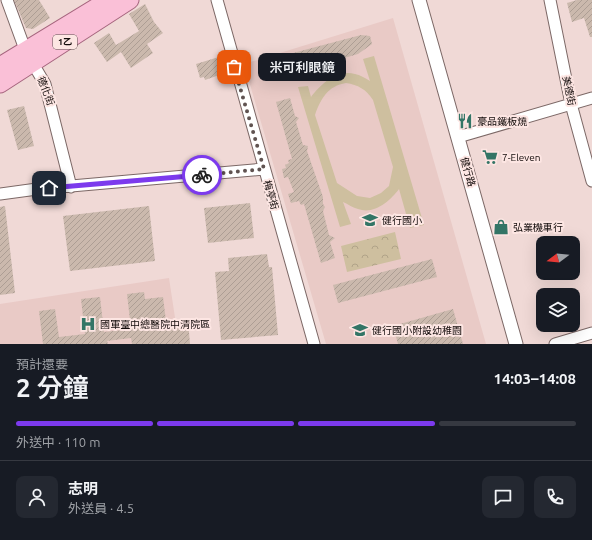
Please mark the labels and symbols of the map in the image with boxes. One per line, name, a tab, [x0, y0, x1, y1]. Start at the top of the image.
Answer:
road number: 1乙	[53, 35, 77, 49]
pin	[217, 50, 251, 84]
callout: 米可利眼鏡	[258, 53, 346, 81]
street label: 德化街	[35, 75, 57, 107]
street label: 美德街	[561, 75, 577, 107]
restaurant icon: 豪品鐵板燒	[456, 112, 474, 130]
place label: 豪品鐵板燒	[477, 116, 527, 127]
supermarket icon: 7-Eleven	[481, 148, 499, 166]
place label: 7-Eleven	[502, 152, 540, 163]
courier	[182, 155, 222, 195]
street label: 健行路	[459, 156, 477, 188]
pin	[32, 171, 66, 205]
street label: 梅亭街	[262, 179, 280, 211]
school or university icon: 健行國小	[361, 211, 379, 229]
place label: 健行國小	[382, 215, 422, 226]
shop icon: 弘業機車行	[492, 218, 510, 236]
place label: 弘業機車行	[513, 222, 563, 233]
north arrow	[536, 236, 580, 280]
hospital icon: 國軍臺中總醫院中清院區	[79, 315, 97, 333]
place label: 國軍臺中總醫院中清院區	[100, 319, 210, 330]
school or university icon: 健行國小附設幼稚園	[351, 321, 369, 339]
place label: 健行國小附設幼稚園	[372, 325, 462, 336]

